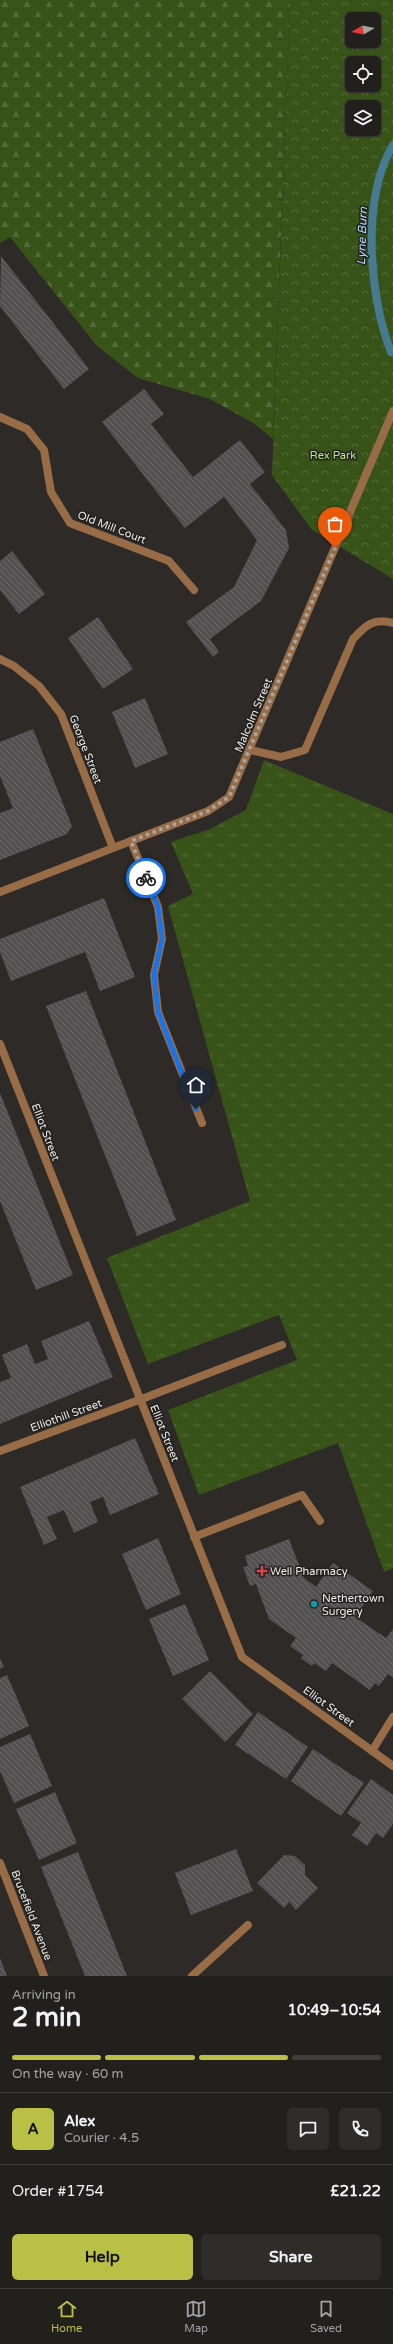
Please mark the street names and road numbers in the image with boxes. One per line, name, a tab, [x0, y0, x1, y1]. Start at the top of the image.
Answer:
street label: Old Mill Court	[76, 508, 148, 546]
street label: Malcolm Street	[232, 676, 275, 754]
street label: George Street	[66, 713, 105, 785]
street label: Elliot Street	[29, 1102, 62, 1163]
street label: Elliothill Street	[29, 1396, 104, 1434]
street label: Elliot Street	[147, 1403, 182, 1464]
street label: Elliot Street	[300, 1683, 357, 1729]
street label: Brucefield Avenue	[8, 1868, 55, 1962]

